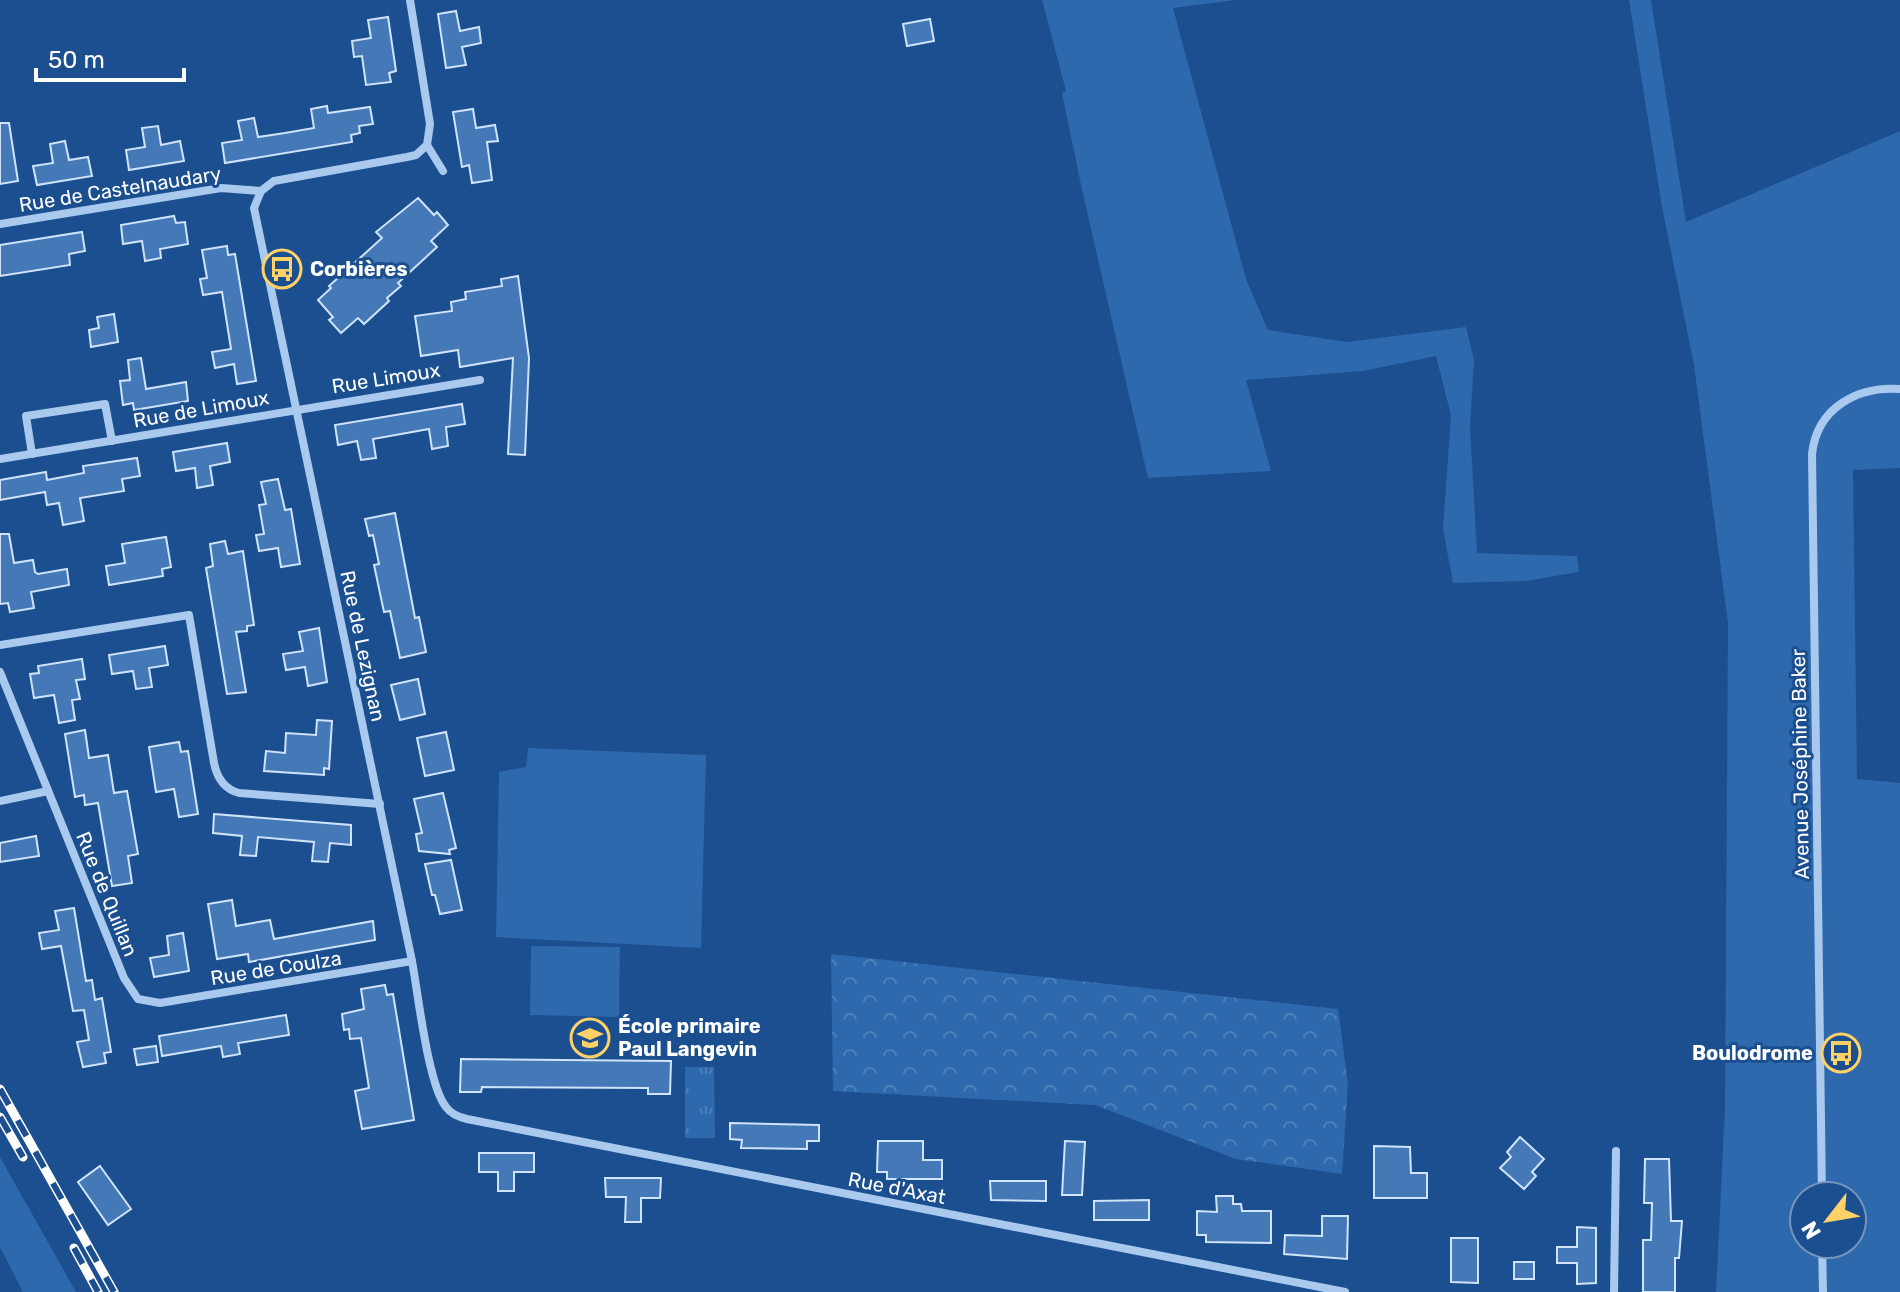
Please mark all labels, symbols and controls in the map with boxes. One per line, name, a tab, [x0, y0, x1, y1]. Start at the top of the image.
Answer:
scale bar	[36, 32, 184, 82]
text: 50 m	[48, 46, 105, 74]
street label: Rue de Castelnaudary	[17, 161, 223, 217]
bus stop icon: Corbières	[261, 248, 303, 290]
place label: Corbières	[310, 257, 408, 281]
street label: Rue Limoux	[330, 358, 442, 398]
street label: Rue de Limoux	[131, 385, 271, 433]
street label: Rue de Lezignan	[335, 568, 391, 724]
street label: Avenue Joséphine Baker	[1786, 648, 1814, 880]
street label: Rue de Quillan	[71, 828, 143, 960]
street label: Rue de Coulza	[209, 946, 343, 990]
place label: École primaire Paul Langevin	[618, 1014, 761, 1061]
school or university icon: École primaire Paul Langevin	[569, 1017, 611, 1059]
bus stop icon: Boulodrome	[1820, 1032, 1862, 1074]
place label: Boulodrome	[1692, 1041, 1813, 1065]
street label: Rue d'Axat	[846, 1167, 948, 1209]
north arrow	[1788, 1180, 1868, 1260]
text: N	[1796, 1216, 1827, 1244]

